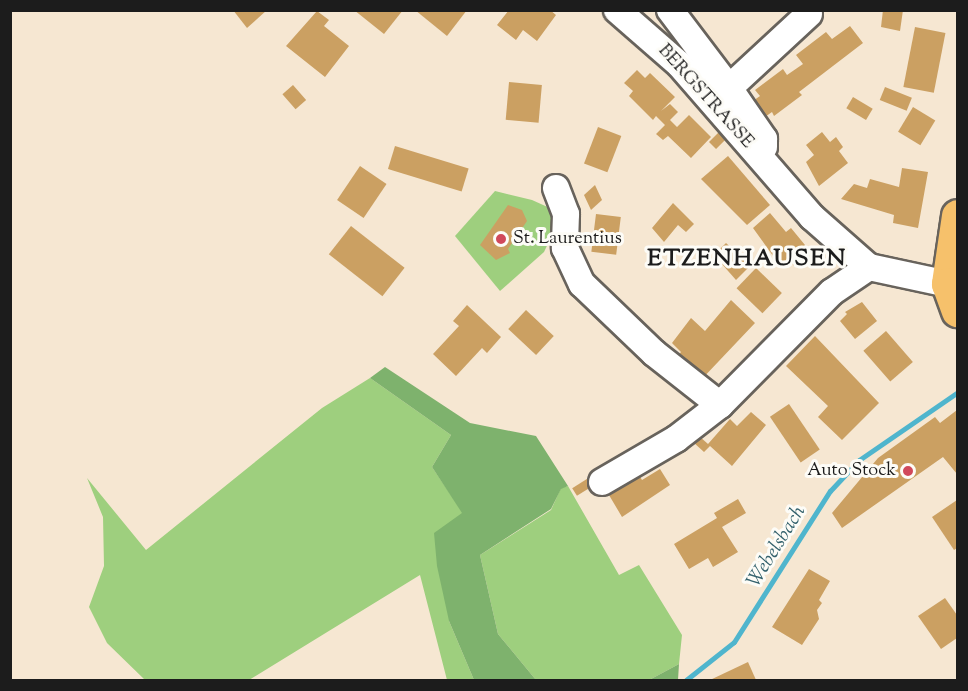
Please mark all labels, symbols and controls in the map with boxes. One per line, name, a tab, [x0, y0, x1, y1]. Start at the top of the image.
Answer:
street label: BERGSTRASSE	[653, 41, 757, 153]
place label: St. Laurentius	[513, 228, 622, 250]
marker: St. Laurentius	[494, 232, 508, 246]
district label: ETZENHAUSEN	[647, 246, 847, 274]
place label: Auto Stock	[807, 460, 896, 482]
marker: Auto Stock	[901, 464, 915, 478]
water label: Webelsbach	[742, 502, 812, 592]

